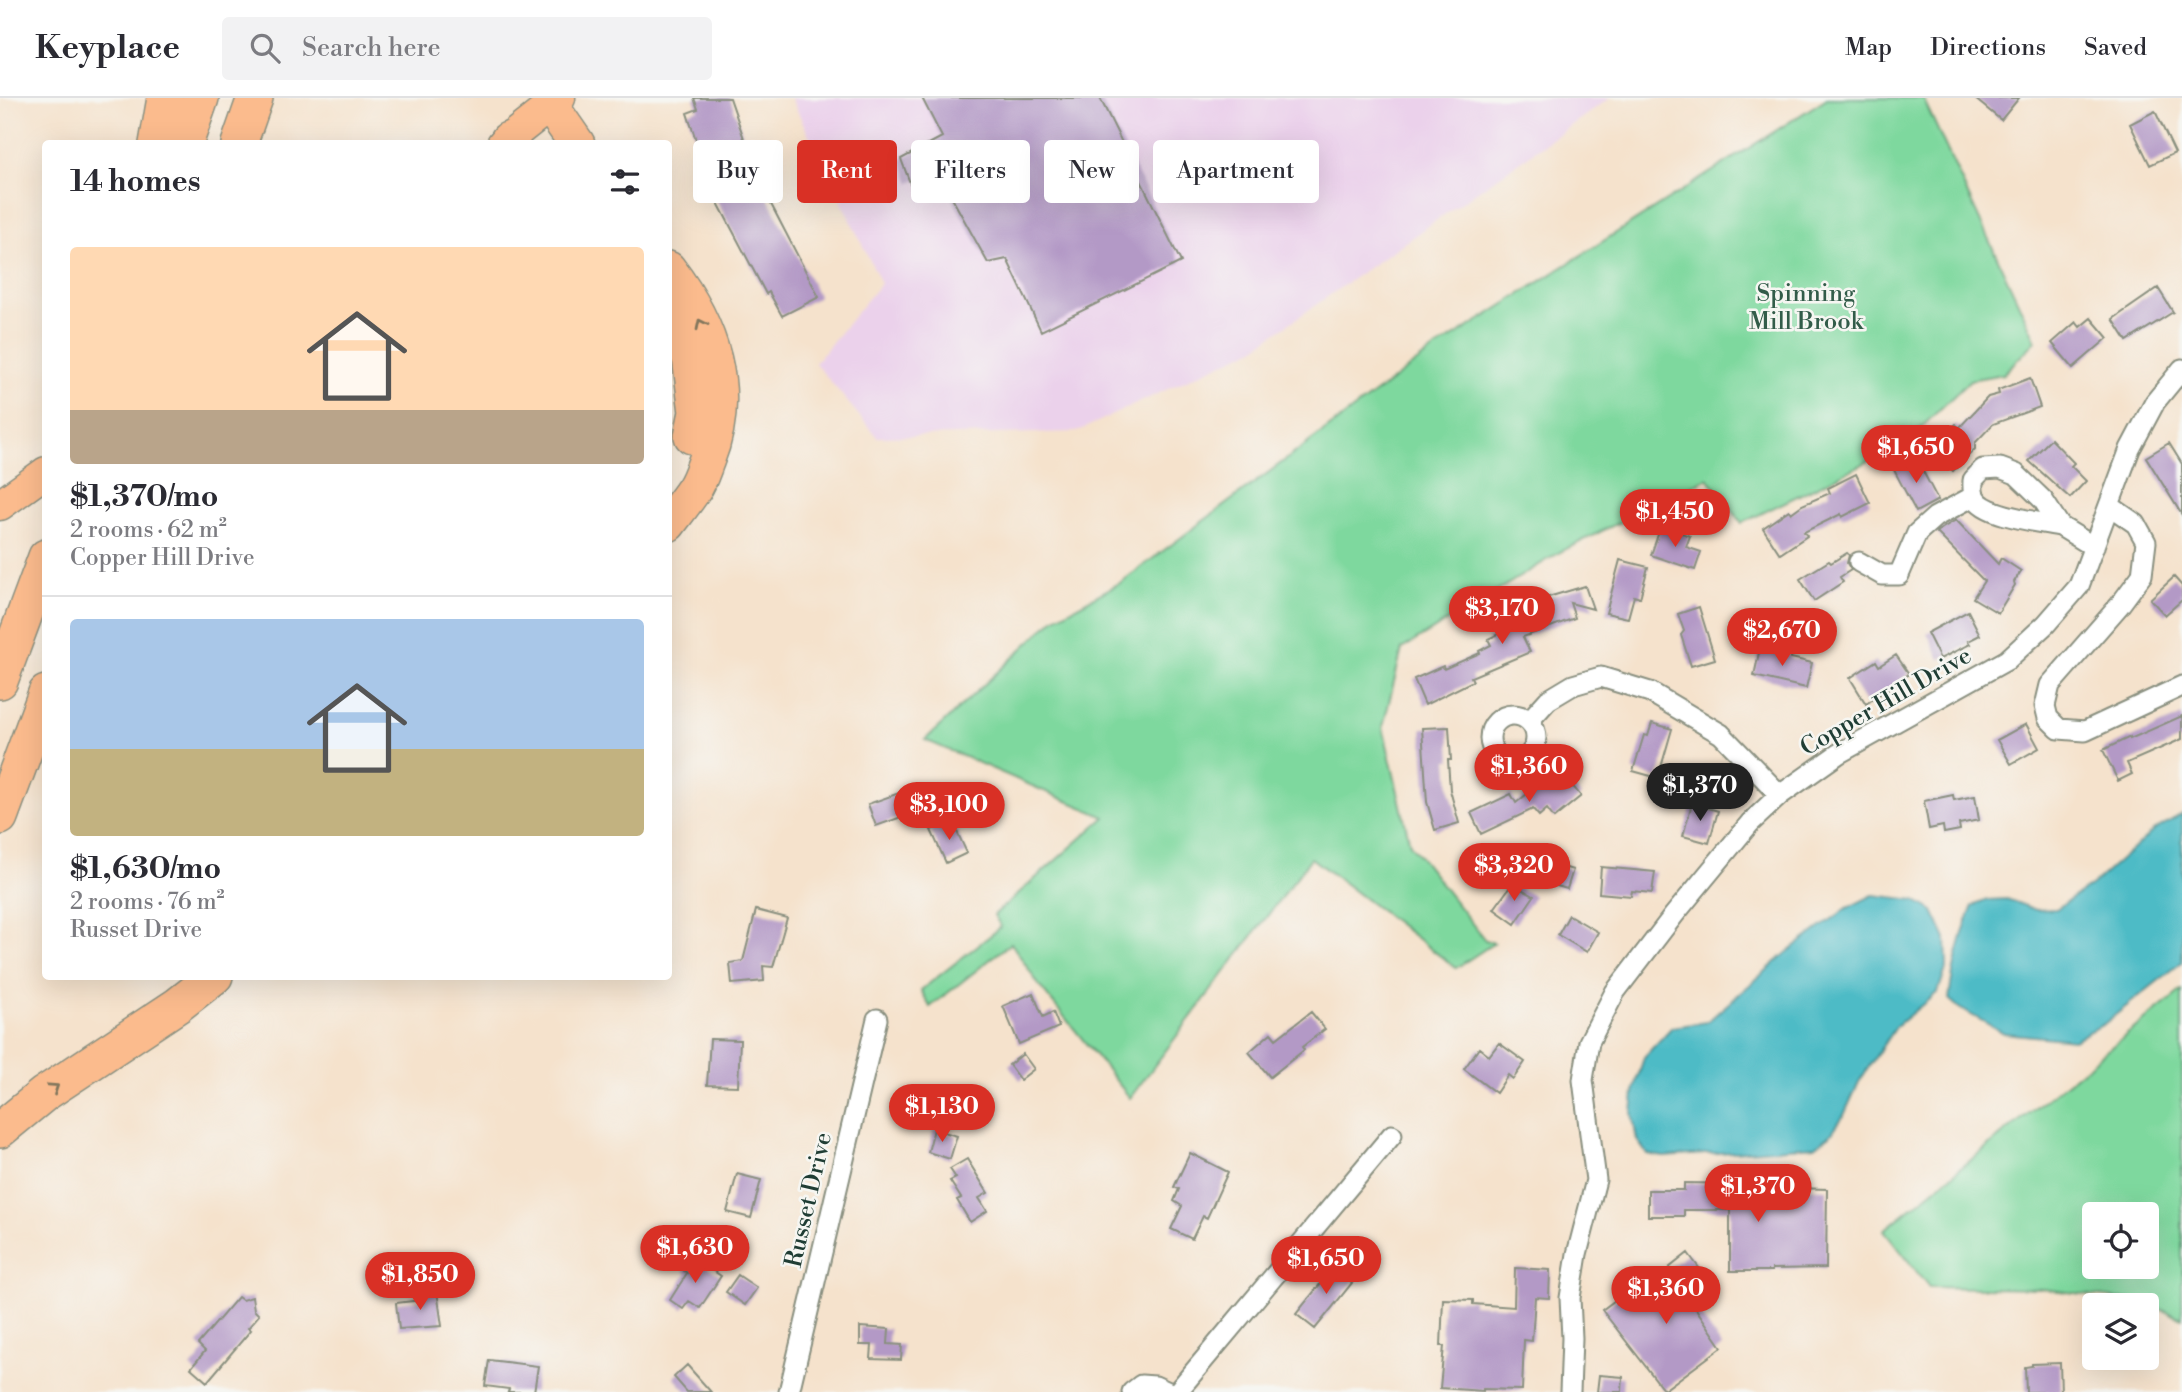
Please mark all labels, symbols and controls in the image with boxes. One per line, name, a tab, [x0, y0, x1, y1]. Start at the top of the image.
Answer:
search box	[222, 17, 712, 80]
text: Keyplace	[35, 28, 180, 69]
icon: search	[246, 29, 284, 67]
text: Search here	[302, 32, 441, 64]
text: Map	[1845, 33, 1892, 63]
text: Directions	[1930, 33, 2046, 63]
text: Saved	[2084, 33, 2147, 63]
chip: Buy	[693, 140, 783, 203]
chip: Rent	[797, 140, 897, 203]
chip: Filters	[911, 140, 1030, 203]
chip: New	[1044, 140, 1139, 203]
chip: Apartment	[1153, 140, 1319, 203]
text: 14 homes	[70, 163, 201, 201]
icon: filters	[606, 163, 644, 201]
park label: Spinning Mill Brook	[1749, 279, 1865, 337]
icon: home	[294, 293, 420, 419]
one-way arrow	[696, 319, 710, 331]
pin: $1,650	[1859, 426, 1973, 485]
text: $1,650	[1877, 434, 1955, 462]
text: $1,370/mo	[70, 478, 218, 516]
pin: $1,450	[1618, 490, 1732, 549]
text: $1,450	[1636, 498, 1714, 526]
text: 2 rooms · 62 m²	[70, 516, 227, 544]
text: Copper Hill Drive	[70, 544, 255, 572]
pin: $3,170	[1445, 587, 1559, 646]
text: $3,170	[1465, 595, 1539, 623]
pin: $2,670	[1725, 608, 1839, 668]
text: $2,670	[1743, 617, 1821, 645]
street label: Copper Hill Drive	[1795, 641, 1977, 763]
icon: home	[294, 665, 420, 791]
pin: $1,360	[1472, 744, 1586, 804]
text: $1,360	[1490, 753, 1568, 781]
pin: $1,370	[1643, 764, 1757, 823]
text: $1,370	[1663, 772, 1737, 800]
pin: $3,100	[892, 782, 1006, 842]
text: $3,100	[910, 791, 988, 819]
pin: $3,320	[1457, 844, 1571, 903]
text: $1,630/mo	[70, 850, 221, 888]
text: $3,320	[1474, 852, 1554, 880]
text: 2 rooms · 76 m²	[70, 888, 225, 916]
text: Russet Drive	[70, 916, 202, 944]
one-way arrow	[46, 1083, 59, 1096]
pin: $1,130	[885, 1084, 999, 1144]
text: $1,130	[905, 1093, 979, 1121]
street label: Russet Drive	[779, 1129, 839, 1271]
pin: $1,370	[1701, 1164, 1815, 1224]
text: $1,370	[1721, 1173, 1795, 1201]
map controls	[2082, 1202, 2159, 1370]
button: locate	[2082, 1202, 2159, 1279]
pin: $1,630	[638, 1226, 752, 1285]
text: $1,630	[656, 1234, 734, 1262]
pin: $1,650	[1269, 1236, 1383, 1296]
text: $1,650	[1287, 1245, 1365, 1273]
pin: $1,850	[363, 1252, 477, 1312]
text: $1,850	[381, 1261, 459, 1289]
pin: $1,360	[1609, 1266, 1723, 1326]
text: $1,360	[1627, 1275, 1705, 1303]
button: layers	[2082, 1293, 2159, 1370]

